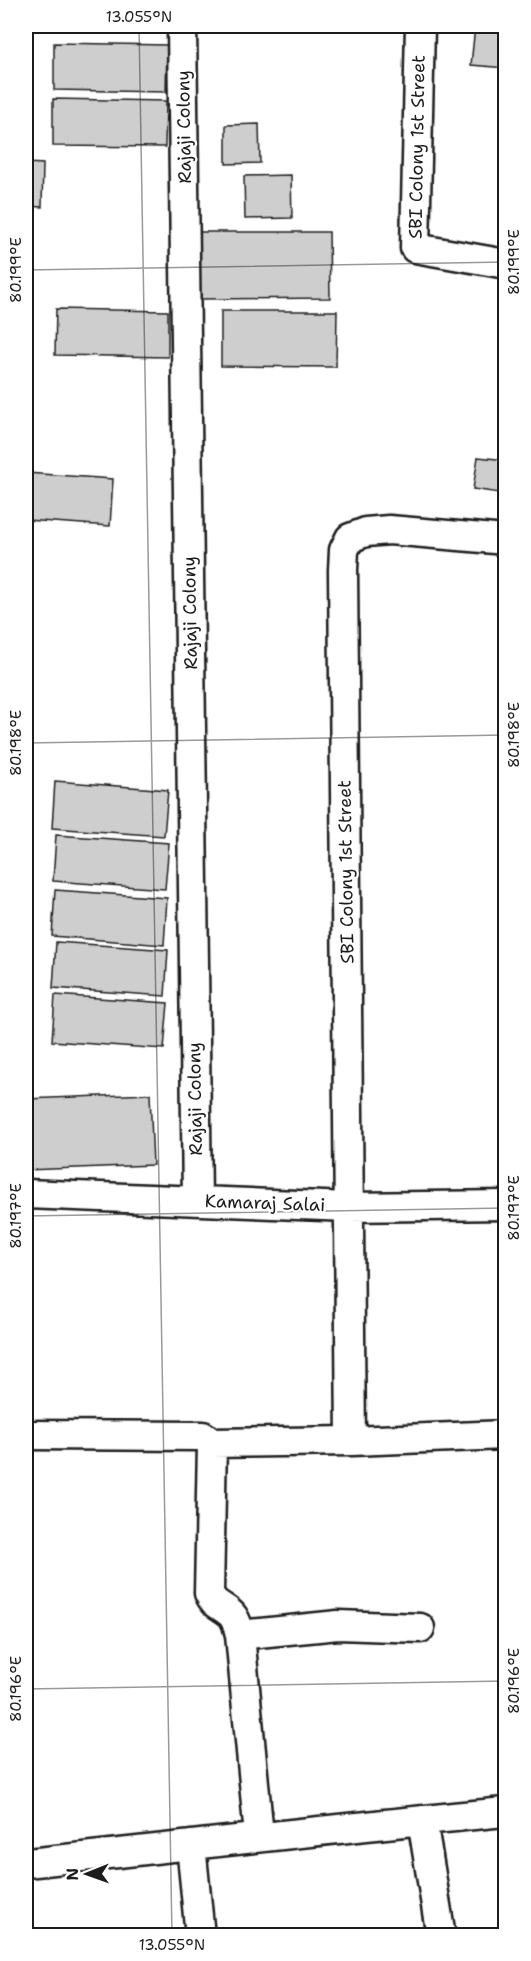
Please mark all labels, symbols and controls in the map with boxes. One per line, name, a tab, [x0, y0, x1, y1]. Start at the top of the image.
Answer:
text: 13.055°N	[106, 7, 172, 27]
street label: SBI Colony 1st Street	[403, 55, 431, 239]
street label: Rajaji Colony	[171, 70, 197, 184]
text: 80.199°E	[504, 229, 524, 295]
text: 80.199°E	[6, 237, 26, 303]
street label: Rajaji Colony	[177, 556, 203, 670]
text: 80.198°E	[504, 702, 524, 768]
text: 80.198°E	[6, 710, 26, 776]
street label: SBI Colony 1st Street	[332, 780, 360, 964]
street label: Rajaji Colony	[182, 1042, 208, 1156]
text: 80.197°E	[504, 1175, 524, 1241]
text: 80.197°E	[6, 1183, 26, 1249]
street label: Kamaraj Salai	[204, 1189, 326, 1217]
text: 80.196°E	[504, 1648, 524, 1714]
text: 80.196°E	[6, 1656, 26, 1722]
north arrow	[57, 1844, 117, 1904]
text: N	[62, 1868, 83, 1881]
text: 13.055°N	[139, 1935, 205, 1955]

